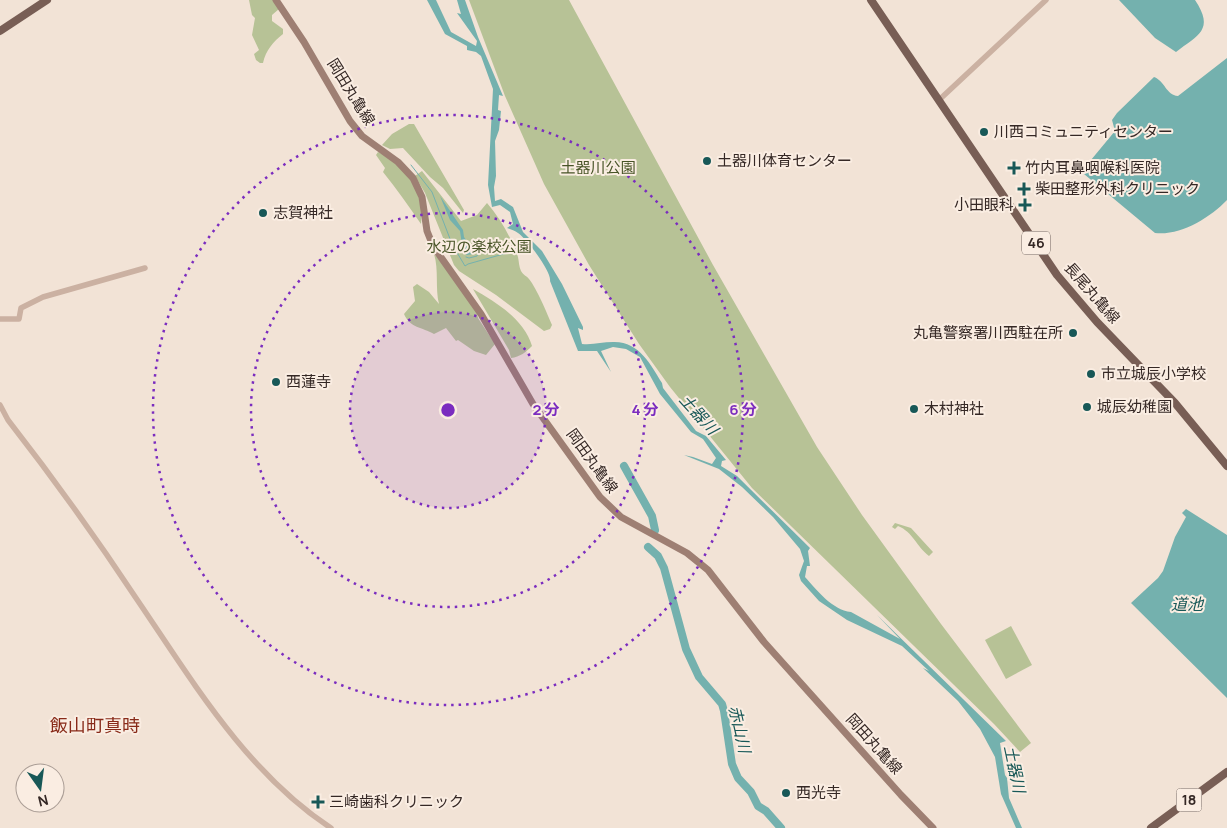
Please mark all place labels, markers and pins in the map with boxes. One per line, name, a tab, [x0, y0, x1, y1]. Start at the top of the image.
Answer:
place label: 川西コミュニティセンター	[994, 121, 1173, 142]
marker: 川西コミュニティセンター	[978, 126, 990, 138]
place label: 土器川体育センター	[717, 150, 852, 171]
marker: 土器川体育センター	[701, 155, 713, 167]
place label: 竹内耳鼻咽喉科医院	[1025, 157, 1160, 178]
marker: 竹内耳鼻咽喉科医院	[1007, 161, 1021, 175]
place label: 柴田整形外科クリニック	[1035, 178, 1200, 199]
marker: 柴田整形外科クリニック	[1017, 182, 1031, 196]
place label: 小田眼科	[954, 194, 1014, 215]
marker: 小田眼科	[1018, 198, 1032, 212]
place label: 志賀神社	[273, 202, 333, 223]
marker: 志賀神社	[257, 207, 269, 219]
place label: 丸亀警察署川西駐在所	[913, 322, 1063, 343]
marker: 丸亀警察署川西駐在所	[1067, 327, 1079, 339]
place label: 市立城辰小学校	[1101, 363, 1206, 384]
marker: 市立城辰小学校	[1085, 368, 1097, 380]
place label: 西蓮寺	[286, 371, 331, 392]
marker: 西蓮寺	[270, 376, 282, 388]
place label: 城辰幼稚園	[1097, 396, 1172, 417]
place label: 木村神社	[924, 398, 984, 419]
centre of rings	[439, 401, 457, 419]
marker: 城辰幼稚園	[1081, 401, 1093, 413]
marker: 木村神社	[908, 403, 920, 415]
place label: 西光寺	[796, 782, 841, 803]
marker: 西光寺	[780, 787, 792, 799]
place label: 三崎歯科クリニック	[329, 791, 464, 812]
marker: 三崎歯科クリニック	[311, 795, 325, 809]

